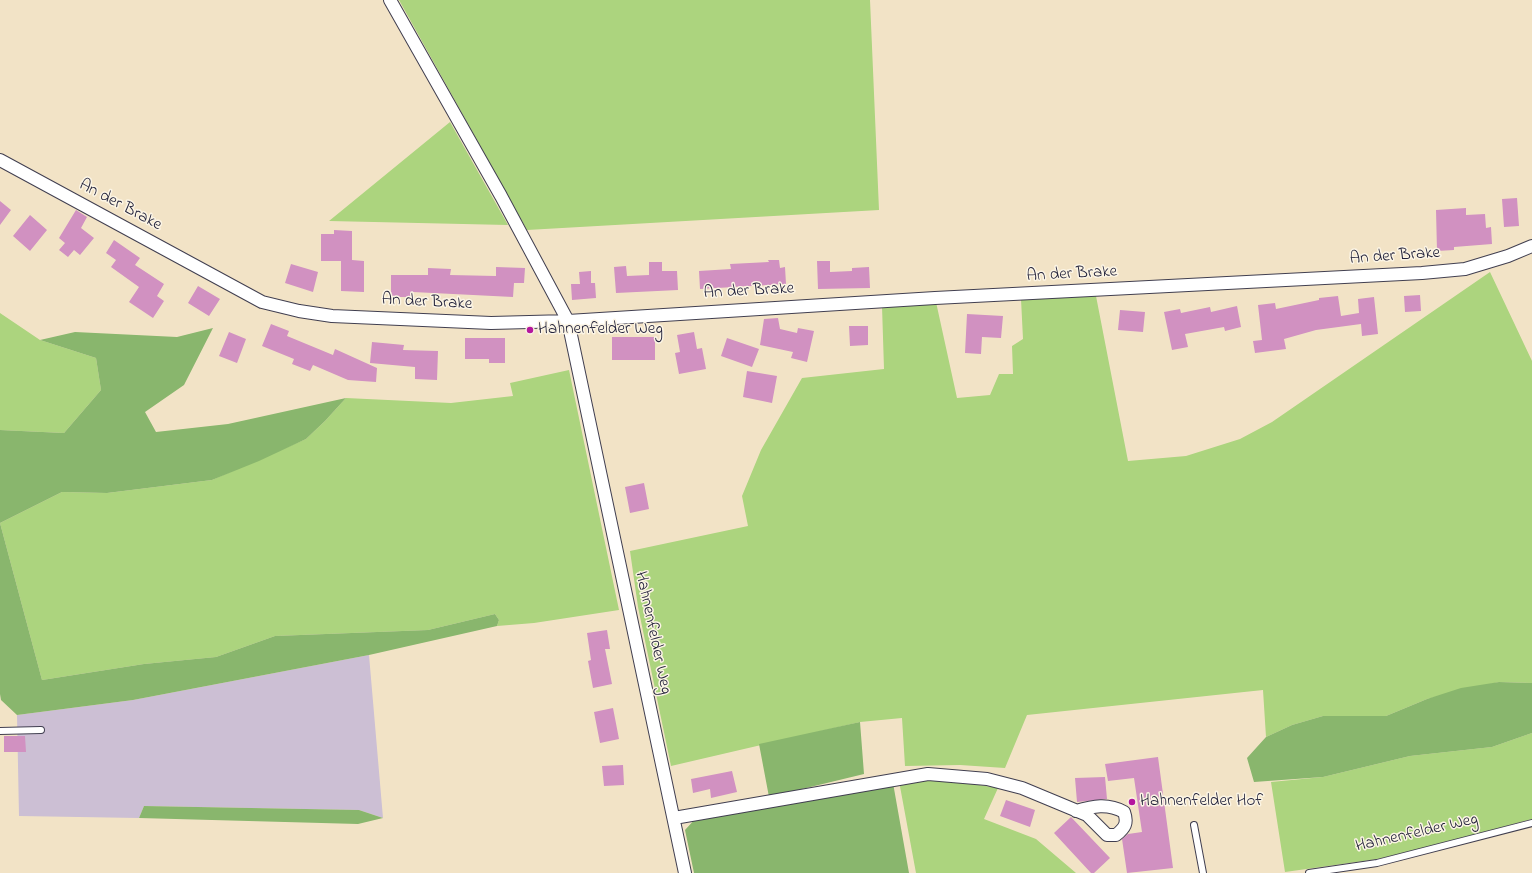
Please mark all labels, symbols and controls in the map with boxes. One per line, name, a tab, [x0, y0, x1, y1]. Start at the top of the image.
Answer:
street label: An der Brake	[75, 176, 165, 236]
street label: An der Brake	[1349, 244, 1441, 270]
street label: An der Brake	[1026, 262, 1118, 288]
street label: An der Brake	[703, 279, 795, 305]
street label: An der Brake	[381, 290, 473, 316]
place label: Hahnenfelder Weg	[538, 320, 663, 340]
marker: Hahnenfelder Weg	[525, 325, 535, 335]
street label: Hahnenfelder Weg	[629, 570, 675, 696]
place label: Hahnenfelder Hof	[1140, 792, 1263, 812]
marker: Hahnenfelder Hof	[1127, 797, 1137, 807]
street label: Hahnenfelder Weg	[1354, 810, 1480, 858]

